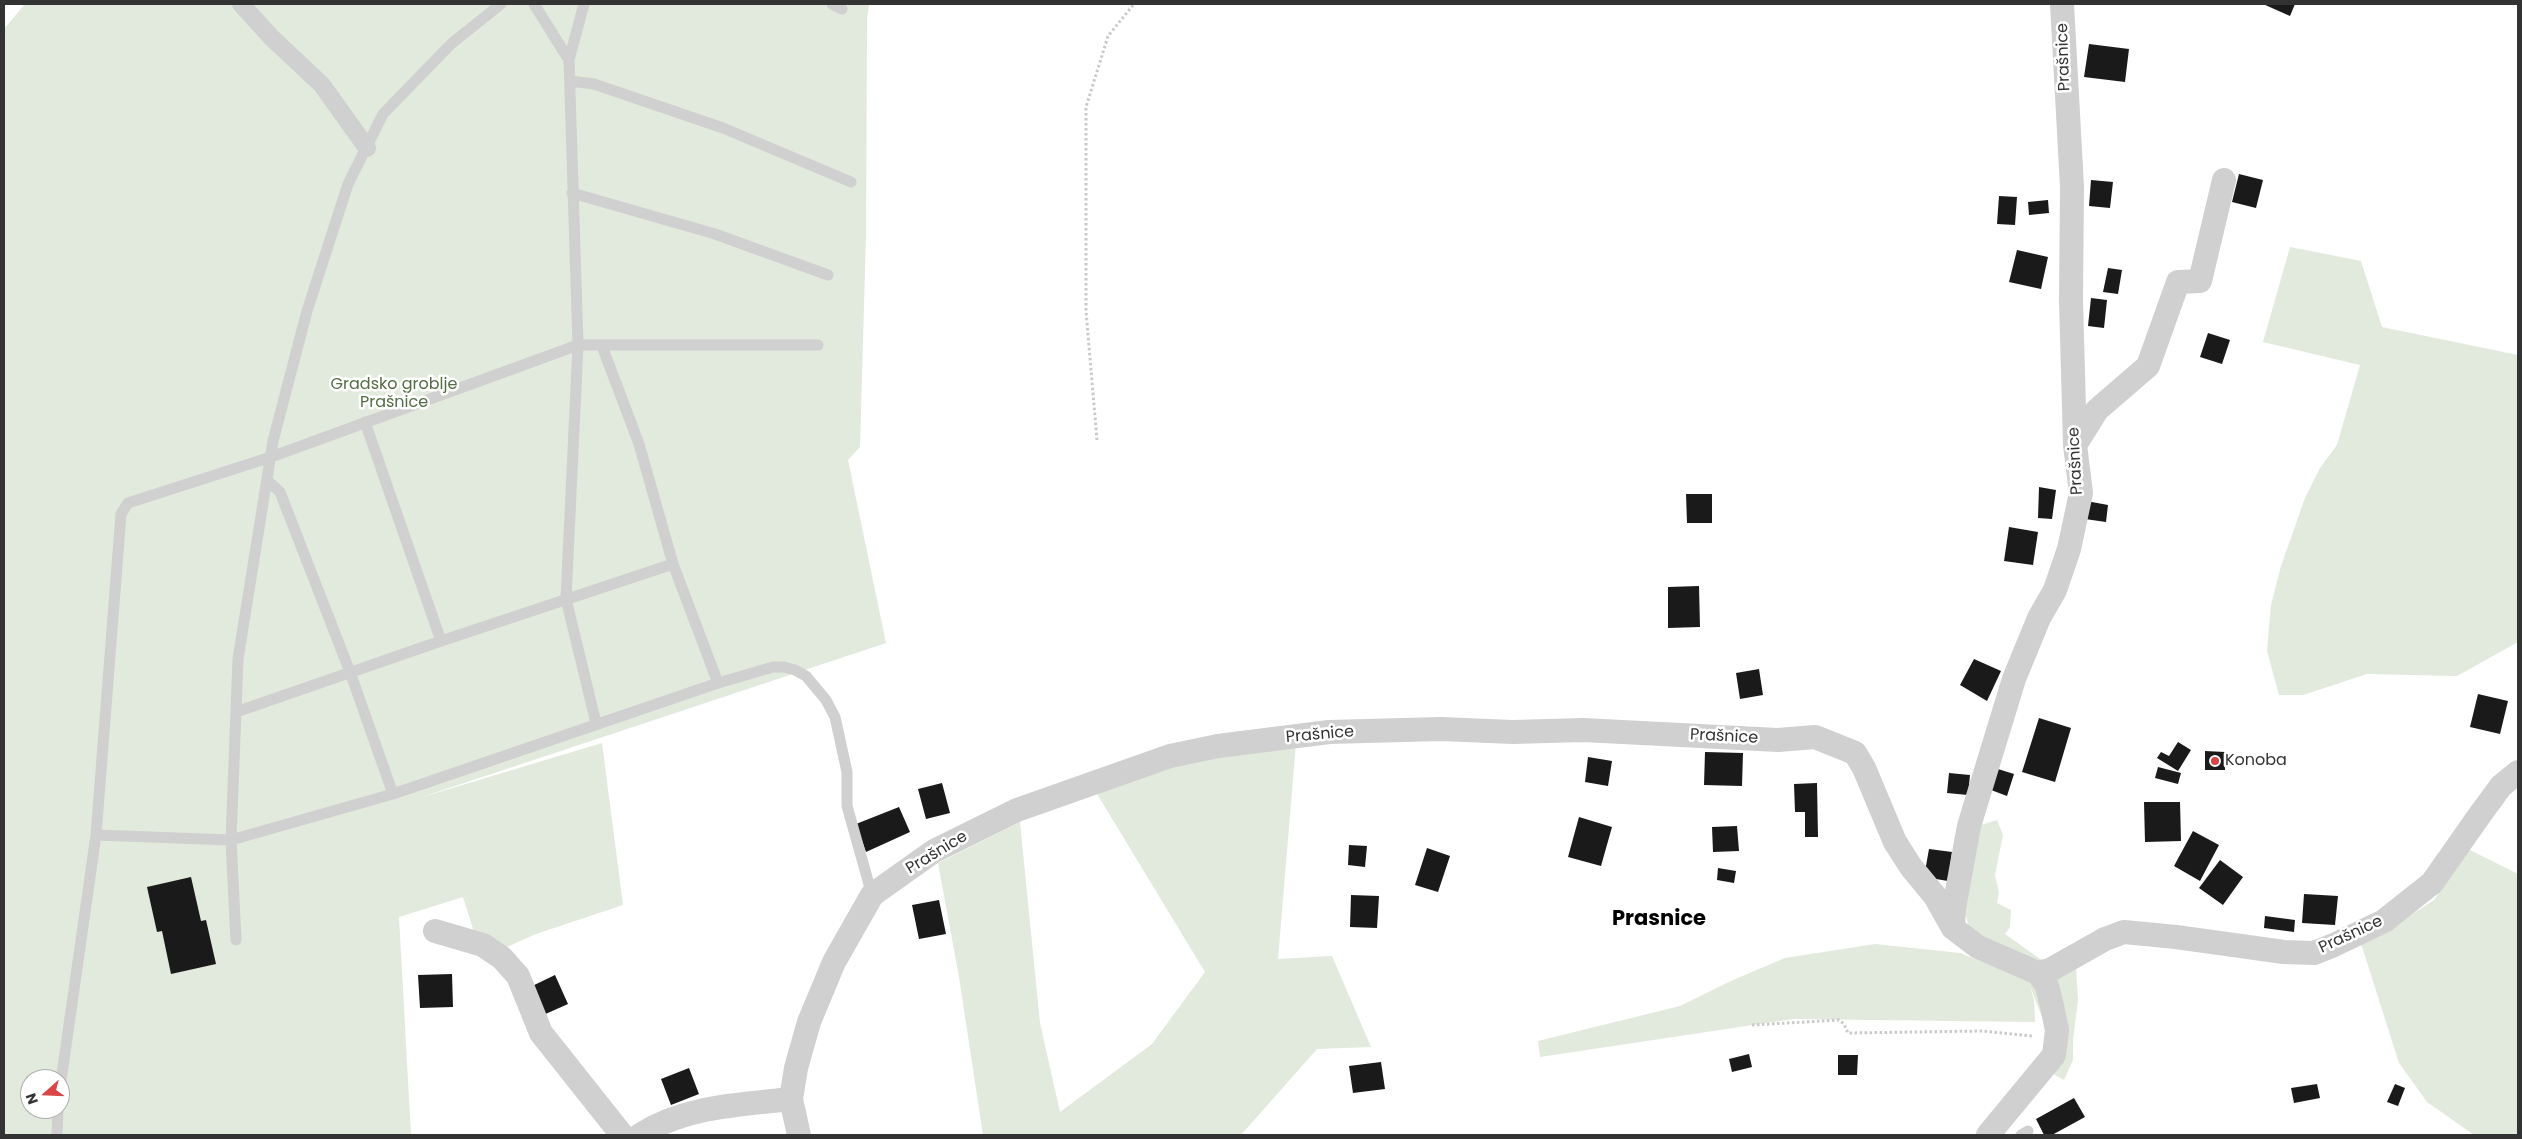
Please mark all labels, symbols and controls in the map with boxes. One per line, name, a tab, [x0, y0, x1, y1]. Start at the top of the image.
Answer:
street label: Prašnice	[2053, 23, 2075, 91]
park label: Gradsko groblje Prašnice	[331, 375, 457, 413]
street label: Prašnice	[2065, 426, 2087, 496]
street label: Prašnice	[1285, 722, 1355, 748]
street label: Prašnice	[1689, 726, 1759, 748]
place label: Konoba	[2225, 751, 2287, 771]
marker: Konoba	[2209, 755, 2221, 767]
street label: Prašnice	[903, 827, 971, 879]
district label: Prasnice	[1612, 907, 1706, 933]
street label: Prašnice	[2316, 912, 2386, 958]
north arrow	[20, 1069, 70, 1119]
text: N	[21, 1090, 43, 1107]

